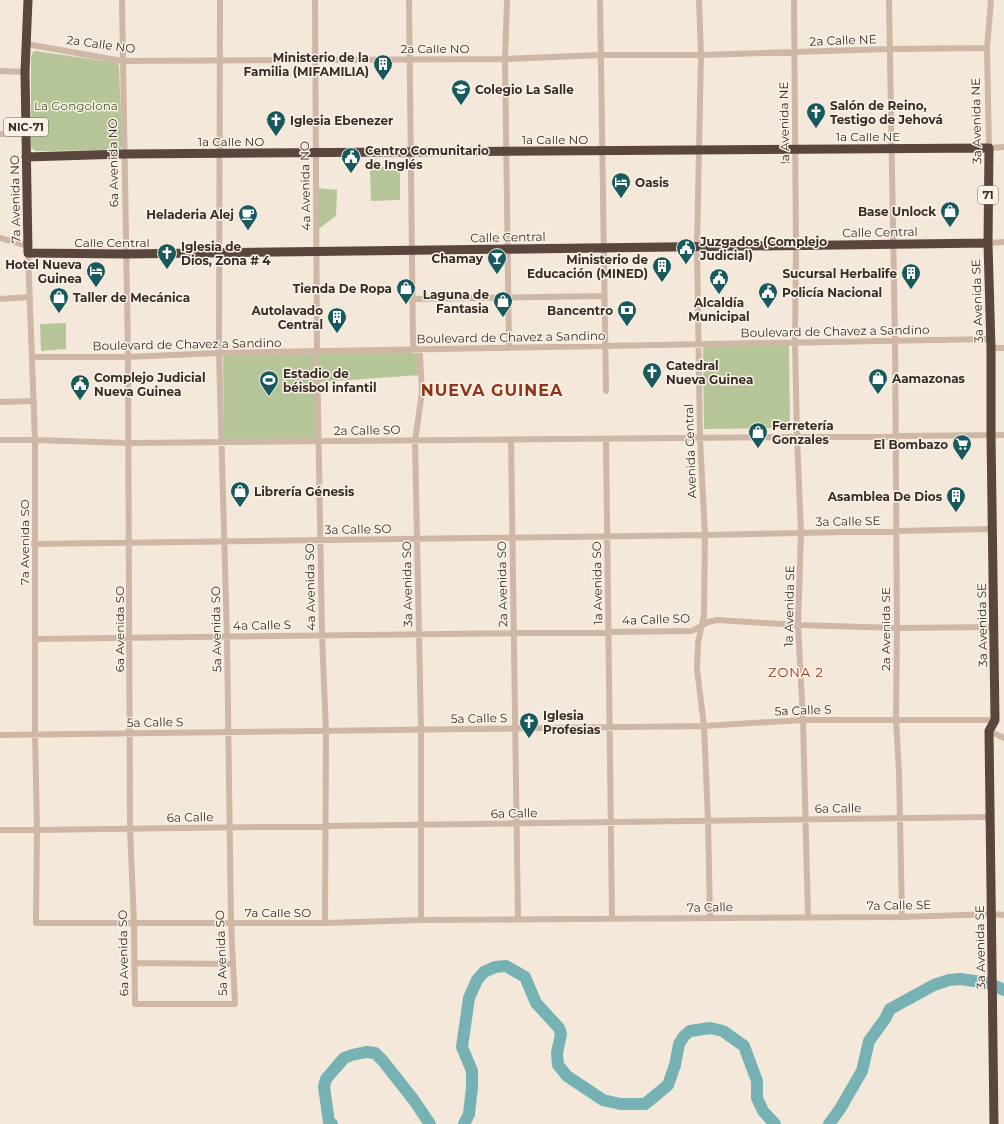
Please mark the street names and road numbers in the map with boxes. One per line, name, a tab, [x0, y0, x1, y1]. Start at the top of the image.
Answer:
street label: 2a Calle NE	[809, 31, 877, 49]
street label: 2a Calle NO	[66, 32, 136, 56]
street label: 2a Calle NO	[400, 41, 470, 56]
street label: 3a Avenida NE	[968, 78, 984, 164]
street label: !a Avenida NE	[776, 82, 792, 164]
road number: NIC-71	[4, 118, 48, 136]
street label: 6a Avenida NO	[105, 118, 121, 208]
street label: 1a Calle NE	[836, 129, 900, 144]
street label: 1a Calle NO	[522, 132, 588, 147]
street label: 1a Calle NO	[198, 134, 264, 149]
street label: 4a Avenida NO	[297, 141, 313, 231]
street label: 7a Avenida NO	[7, 155, 23, 243]
road number: 71	[978, 186, 998, 204]
street label: Calle Central	[842, 224, 918, 240]
street label: Calle Central	[470, 229, 546, 245]
street label: Calle Central	[74, 235, 150, 250]
street label: 3a Avenida SE	[968, 259, 986, 343]
street label: Boulevard de Chavez a Sandino	[740, 322, 930, 340]
street label: Boulevard de Chavez a Sandino	[416, 328, 606, 346]
street label: Boulevard de Chavez a Sandino	[92, 335, 282, 353]
street label: Avenida Central	[681, 403, 699, 499]
street label: 2a Calle SO	[333, 422, 401, 438]
street label: 7a Avenida SO	[17, 499, 32, 585]
street label: 3a Calle SE	[815, 513, 881, 529]
street label: 3a Calle SO	[324, 521, 392, 537]
street label: 3a Avenida SO	[399, 541, 415, 627]
street label: 2a Avenida SO	[494, 541, 510, 627]
street label: 1a Avenida SO	[589, 541, 605, 625]
street label: 4a Avenida SO	[302, 543, 318, 631]
street label: 1a Avenida SE	[781, 565, 797, 647]
street label: 3a Avenida SE	[974, 583, 990, 667]
street label: 6a Avenida SO	[112, 586, 127, 672]
street label: 5a Avenida SO	[208, 586, 224, 672]
street label: 2a Avenida SE	[878, 587, 893, 671]
street label: 4a Calle SO	[622, 610, 690, 628]
street label: 4a Calle S	[233, 617, 291, 633]
street label: 5a Calle S	[774, 702, 832, 718]
street label: 5a Calle S	[450, 710, 508, 726]
street label: 5a Calle S	[126, 714, 184, 730]
street label: 6a Calle	[815, 800, 861, 816]
street label: 6a Calle	[491, 805, 537, 821]
street label: 6a Calle	[167, 809, 213, 825]
street label: 7a Calle SE	[867, 897, 931, 913]
street label: 7a Calle	[687, 899, 733, 915]
street label: 7a Calle SO	[245, 905, 311, 920]
street label: 3a Avenida SE	[972, 905, 988, 989]
street label: 6a Avenida SO	[115, 910, 131, 996]
street label: 5a Avenida SO	[212, 910, 230, 996]

